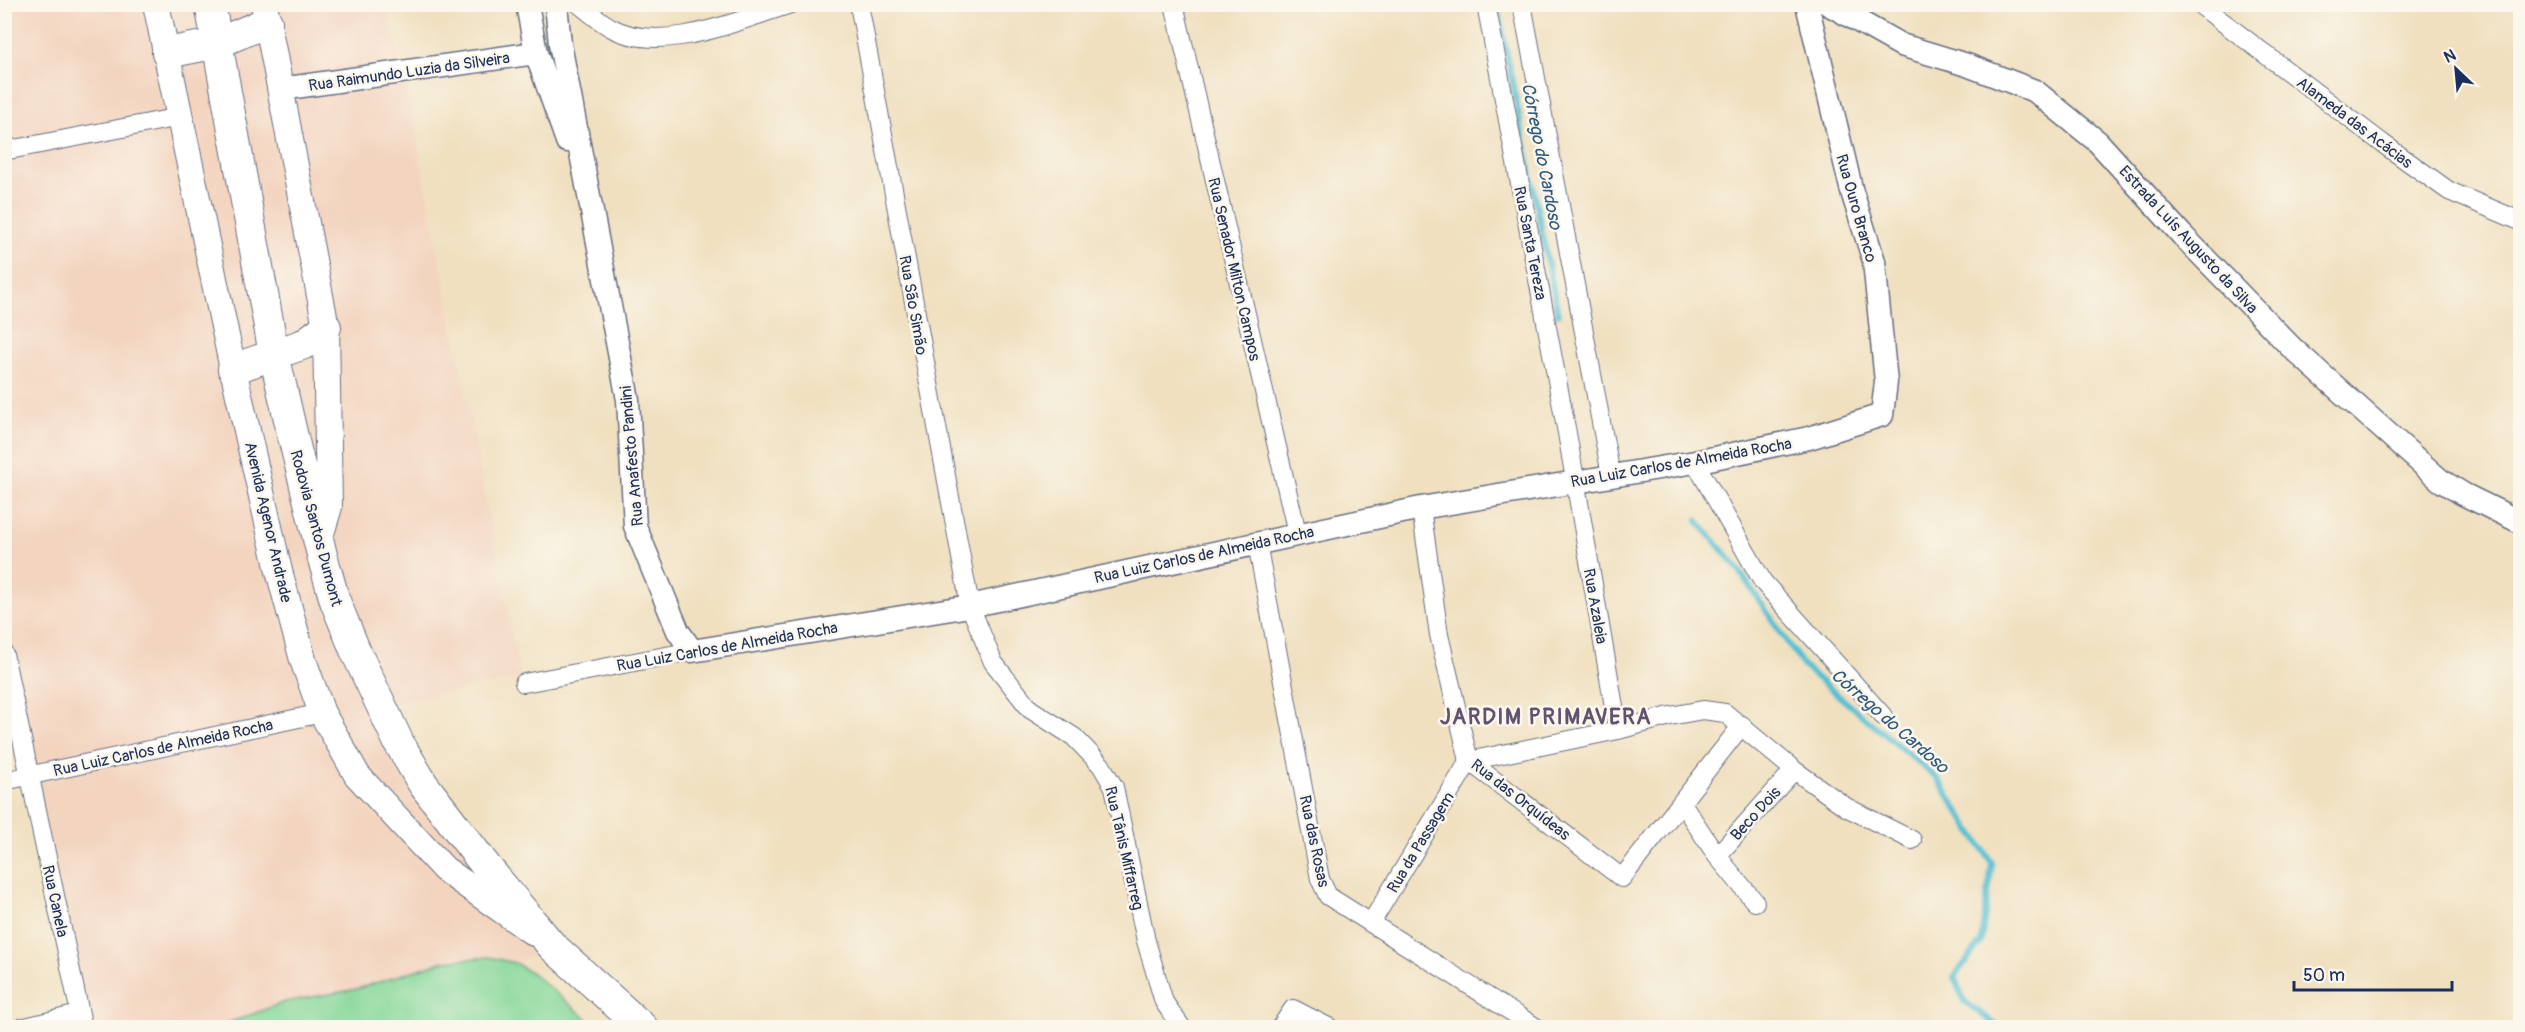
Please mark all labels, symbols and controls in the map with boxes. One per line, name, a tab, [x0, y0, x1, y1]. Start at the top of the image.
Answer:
north arrow	[2426, 39, 2486, 99]
text: N	[2441, 45, 2459, 68]
street label: Rua Raimundo Luzia da Silveira	[307, 48, 511, 96]
street label: Alameda das Acácias	[2293, 73, 2416, 173]
water label: Córrego do Cardoso	[1516, 81, 1567, 232]
street label: Rua Ouro Branco	[1831, 152, 1881, 265]
street label: Estrada Luís Augusto da Silva	[2114, 162, 2262, 318]
street label: Rua Senador Milton Campos	[1203, 176, 1265, 363]
street label: Rua Santa Tereza	[1509, 185, 1551, 302]
street label: Rua São Simão	[894, 254, 932, 357]
street label: Rua Anafesto Pandini	[616, 385, 648, 527]
street label: Rua Luiz Carlos de Almeida Rocha	[1569, 434, 1793, 492]
street label: Avenida Agenor Andrade	[240, 440, 296, 605]
street label: Rodovia Santos Dumont	[286, 448, 347, 609]
street label: Rua Luiz Carlos de Almeida Rocha	[1092, 522, 1316, 588]
street label: Rua Azaleia	[1579, 567, 1611, 645]
street label: Rua Luiz Carlos de Almeida Rocha	[615, 618, 839, 676]
water label: Córrego do Cardoso	[1826, 664, 1954, 780]
district label: JARDIM PRIMAVERA	[1440, 703, 1652, 731]
street label: Rua Luiz Carlos de Almeida Rocha	[51, 715, 275, 781]
street label: Rua das Orquídeas	[1467, 755, 1574, 845]
street label: Beco Dois	[1726, 783, 1785, 845]
street label: Rua Tânis Miffarreg	[1100, 784, 1148, 912]
street label: Rua da Passagem	[1383, 788, 1459, 897]
street label: Rua das Rosas	[1294, 793, 1334, 889]
street label: Rua Canela	[38, 863, 72, 939]
scale bar	[2294, 954, 2452, 992]
text: 50 m	[2303, 964, 2345, 987]

